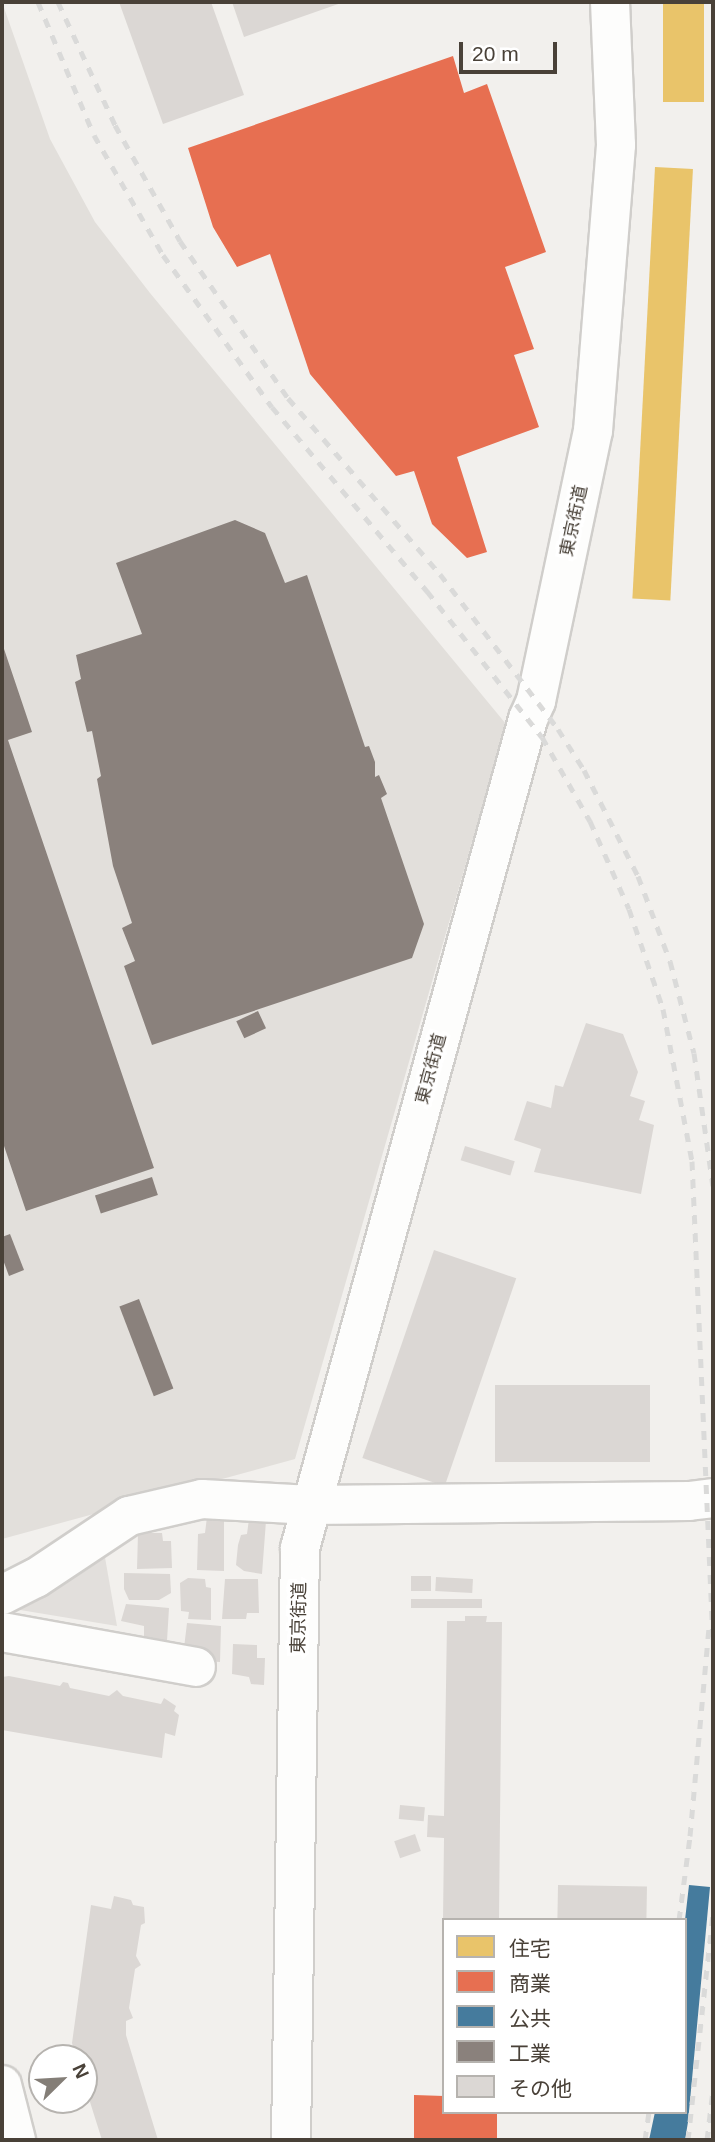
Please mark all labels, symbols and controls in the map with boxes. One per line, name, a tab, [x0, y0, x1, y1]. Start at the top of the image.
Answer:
scale bar	[463, 28, 561, 72]
text: 20 m	[472, 42, 519, 65]
street label: 東京街道	[556, 484, 592, 558]
street label: 東京街道	[411, 1031, 451, 1107]
street label: 東京街道	[288, 1582, 310, 1654]
legend	[442, 1918, 687, 2114]
text: 住宅	[509, 1937, 551, 1960]
text: 商業	[509, 1972, 551, 1995]
text: 公共	[509, 2007, 551, 2030]
text: 工業	[509, 2042, 551, 2065]
north arrow	[28, 2044, 98, 2114]
text: N	[68, 2061, 93, 2082]
text: その他	[509, 2077, 572, 2100]

